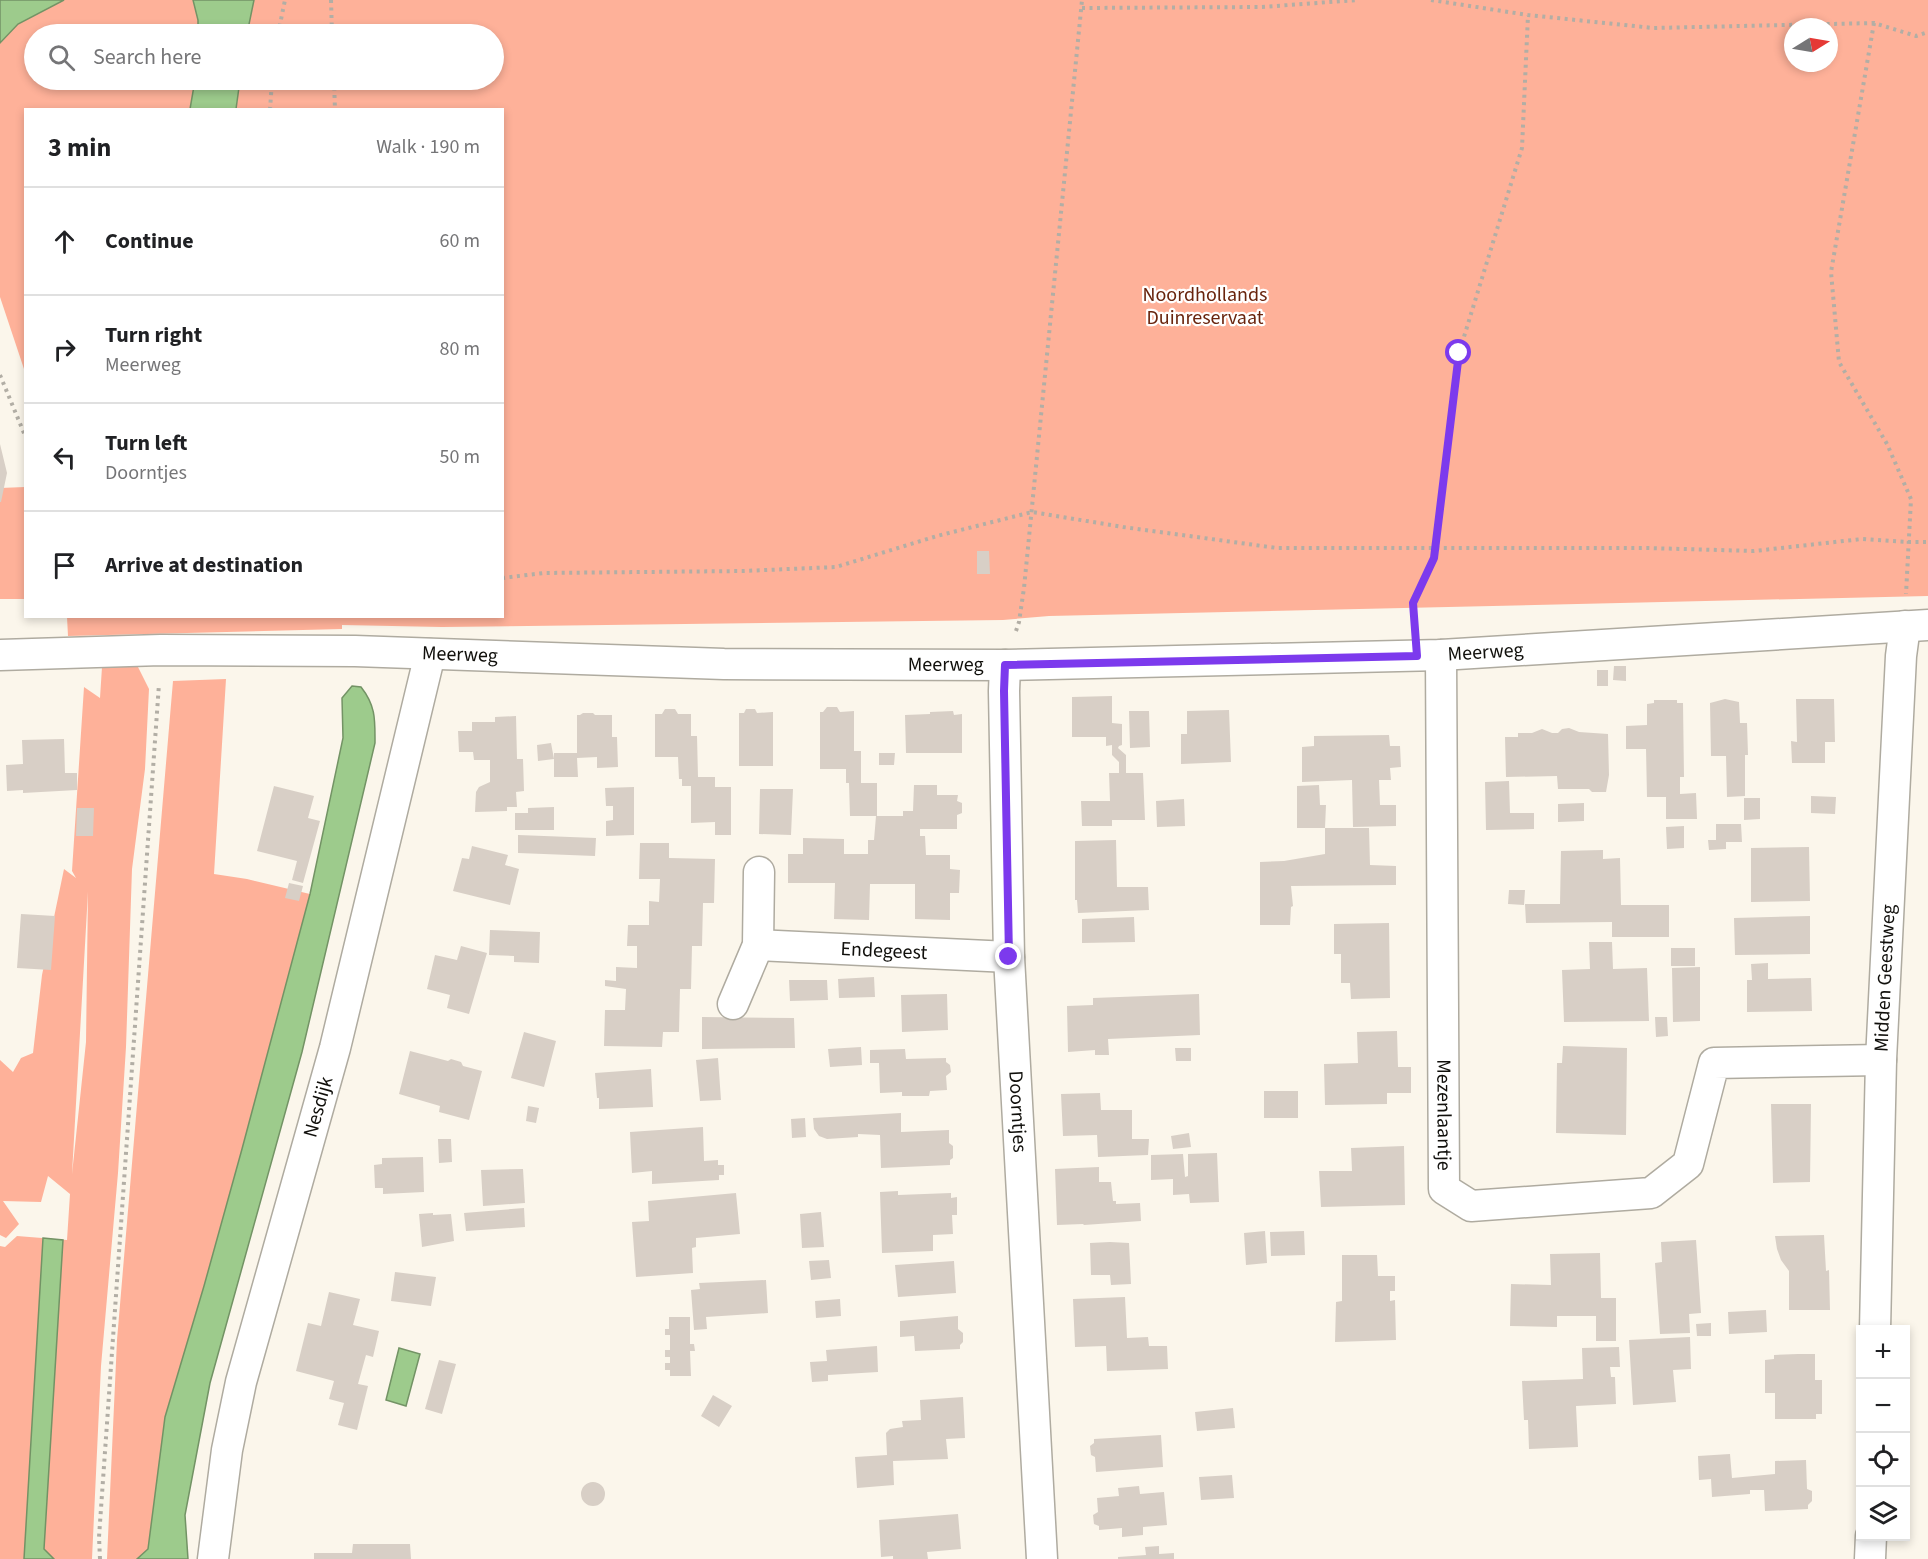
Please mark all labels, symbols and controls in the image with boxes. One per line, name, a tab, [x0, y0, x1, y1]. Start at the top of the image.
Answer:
north arrow	[1784, 18, 1838, 72]
search box	[24, 24, 504, 90]
icon: search	[45, 41, 78, 74]
text: Search here	[93, 41, 201, 73]
text: 3 min	[48, 129, 111, 166]
text: Walk · 190 m	[376, 133, 480, 161]
icon: ahead	[48, 225, 81, 258]
text: Continue	[105, 225, 194, 257]
text: 60 m	[440, 227, 480, 255]
park label: Noordhollands Duinreservaat	[1143, 281, 1267, 332]
text: Turn right	[105, 319, 202, 351]
icon: right	[48, 333, 81, 366]
text: 80 m	[440, 335, 480, 363]
route start	[1445, 339, 1471, 365]
text: Meerweg	[105, 351, 181, 379]
text: Turn left	[105, 427, 187, 459]
icon: left	[48, 441, 81, 474]
text: 50 m	[440, 443, 480, 471]
text: Doorntjes	[105, 459, 187, 487]
icon: arrive	[48, 549, 81, 582]
text: Arrive at destination	[105, 549, 303, 581]
street label: Meerweg	[1447, 636, 1524, 669]
street label: Meerweg	[421, 639, 498, 670]
street label: Meerweg	[908, 651, 984, 679]
street label: Midden Geestweg	[1867, 904, 1903, 1053]
street label: Endegeest	[840, 935, 928, 967]
route end	[995, 943, 1021, 969]
street label: Mezenlaantje	[1429, 1059, 1458, 1171]
street label: Doorntjes	[1001, 1070, 1034, 1153]
street label: Nesdijk	[296, 1073, 340, 1141]
map controls	[1856, 1325, 1910, 1541]
button: +	[1856, 1325, 1910, 1379]
button: −	[1856, 1379, 1910, 1433]
button: locate	[1856, 1433, 1910, 1487]
button: layers	[1856, 1487, 1910, 1541]

